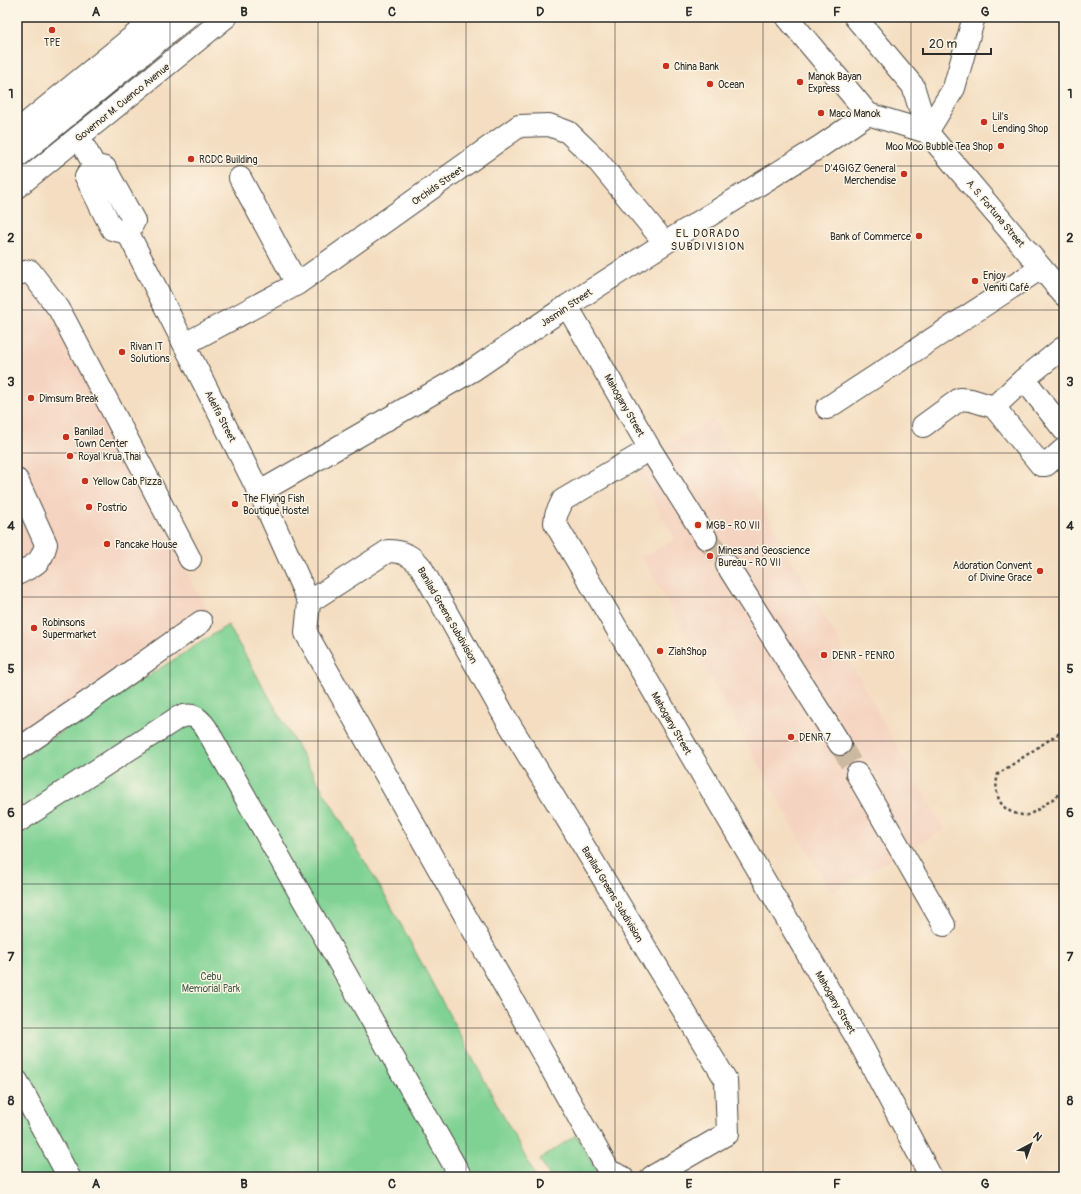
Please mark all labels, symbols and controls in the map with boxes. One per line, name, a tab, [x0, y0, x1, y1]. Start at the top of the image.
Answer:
text: A	[92, 4, 101, 20]
text: B	[240, 4, 248, 20]
text: C	[388, 4, 396, 20]
text: D	[536, 4, 544, 20]
text: E	[686, 4, 693, 20]
text: F	[833, 4, 841, 20]
text: G	[981, 4, 990, 20]
marker: TPE	[47, 25, 57, 35]
scale bar	[923, 30, 991, 56]
place label: TPE	[44, 37, 60, 49]
text: 20 m	[929, 37, 958, 52]
street label: Governor M. Cuenco Avenue	[73, 61, 172, 145]
marker: China Bank	[661, 61, 671, 71]
place label: China Bank	[674, 61, 720, 73]
place label: Manok Bayan Express	[808, 71, 862, 95]
marker: Manok Bayan Express	[795, 77, 805, 87]
marker: Ocean	[705, 79, 715, 89]
place label: Ocean	[718, 79, 745, 91]
text: 1	[8, 86, 14, 102]
text: 1	[1067, 86, 1073, 102]
marker: Maco Manok	[816, 108, 826, 118]
place label: Maco Manok	[829, 108, 881, 120]
place label: Lil's Lending Shop	[992, 111, 1048, 135]
marker: Lil's Lending Shop	[979, 117, 989, 127]
place label: Moo Moo Bubble Tea Shop	[885, 141, 993, 153]
marker: Moo Moo Bubble Tea Shop	[996, 141, 1006, 151]
marker: RCDC Building	[186, 154, 196, 164]
place label: RCDC Building	[199, 154, 258, 166]
street label: Orchids Street	[409, 163, 466, 208]
place label: D'4GIGZ General Merchendise	[824, 163, 896, 187]
marker: D'4GIGZ General Merchendise	[899, 169, 909, 179]
street label: A. S. Fortuna Street	[964, 178, 1027, 250]
district label: EL DORADO SUBDIVISION	[671, 227, 745, 253]
text: 2	[7, 230, 15, 246]
text: 2	[1066, 230, 1074, 246]
place label: Bank of Commerce	[830, 231, 911, 243]
marker: Bank of Commerce	[914, 231, 924, 241]
place label: Enjoy Veniti Café	[983, 270, 1029, 294]
marker: Enjoy Veniti Café	[970, 276, 980, 286]
street label: Jasmin Street	[539, 286, 595, 329]
place label: Rivan IT Solutions	[130, 341, 170, 365]
marker: Rivan IT Solutions	[117, 347, 127, 357]
street label: Mahogany Street	[601, 372, 647, 440]
text: 3	[7, 374, 15, 390]
text: 3	[1066, 374, 1074, 390]
street label: Adelfa Street	[202, 389, 239, 445]
marker: Dimsum Break	[26, 393, 36, 403]
place label: Dimsum Break	[39, 393, 99, 405]
place label: Banilad Town Center	[74, 426, 128, 450]
marker: Banilad Town Center	[61, 432, 71, 442]
marker: Royal Krua Thai	[65, 451, 75, 461]
place label: Royal Krua Thai	[78, 451, 141, 463]
marker: Yellow Cab Pizza	[80, 476, 90, 486]
place label: Yellow Cab Pizza	[92, 476, 162, 488]
place label: The Flying Fish Boutique Hostel	[243, 493, 309, 517]
marker: The Flying Fish Boutique Hostel	[230, 499, 240, 509]
marker: Postrio	[84, 502, 94, 512]
place label: Postrio	[97, 502, 128, 514]
text: 4	[7, 518, 15, 534]
text: 4	[1066, 518, 1074, 534]
marker: MGB - RO VII	[693, 520, 703, 530]
place label: MGB - RO VII	[706, 520, 760, 532]
marker: Pancake House	[102, 539, 112, 549]
place label: Pancake House	[115, 539, 177, 551]
place label: Mines and Geoscience Bureau - RO VII	[718, 545, 810, 569]
marker: Mines and Geoscience Bureau - RO VII	[705, 551, 715, 561]
place label: Adoration Convent of Divine Grace	[953, 560, 1033, 584]
street label: Banilad Greens Subdivision	[415, 565, 480, 666]
marker: Adoration Convent of Divine Grace	[1035, 566, 1045, 576]
place label: Robinsons Supermarket	[42, 617, 97, 641]
marker: Robinsons Supermarket	[29, 623, 39, 633]
marker: ZiahShop	[655, 646, 665, 656]
place label: ZiahShop	[668, 646, 707, 658]
marker: DENR - PENRO	[819, 650, 829, 660]
place label: DENR - PENRO	[832, 650, 895, 662]
text: 5	[7, 661, 15, 677]
text: 5	[1066, 661, 1074, 677]
street label: Mahogany Street	[648, 690, 694, 758]
marker: DENR 7	[786, 732, 796, 742]
place label: DENR 7	[799, 732, 831, 744]
text: 6	[7, 805, 15, 821]
text: 6	[1066, 805, 1074, 821]
street label: Banilad Greens Subdivision	[579, 844, 646, 945]
text: 7	[8, 949, 15, 965]
text: 7	[1067, 949, 1074, 965]
street label: Mahogany Street	[812, 969, 858, 1037]
park label: Cebu Memorial Park	[182, 971, 241, 995]
text: 8	[8, 1093, 15, 1109]
text: 8	[1067, 1093, 1074, 1109]
north arrow	[1011, 1124, 1051, 1164]
text: N	[1030, 1129, 1045, 1145]
text: A	[92, 1176, 101, 1192]
text: B	[240, 1176, 248, 1192]
text: C	[388, 1176, 396, 1192]
text: D	[536, 1176, 544, 1192]
text: E	[686, 1176, 693, 1192]
text: F	[833, 1176, 841, 1192]
text: G	[981, 1176, 990, 1192]

